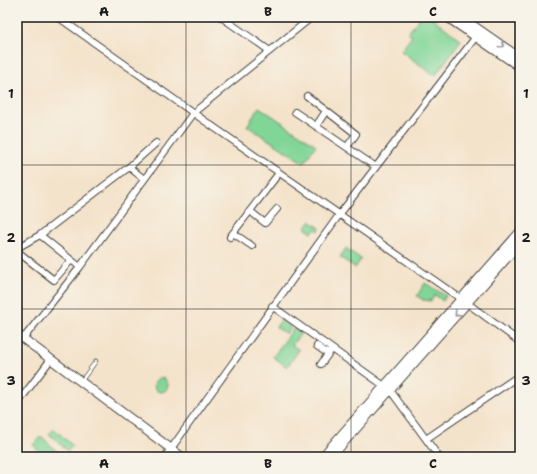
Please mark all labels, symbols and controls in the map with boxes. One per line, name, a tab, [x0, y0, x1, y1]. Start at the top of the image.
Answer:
text: A	[99, 3, 109, 20]
text: B	[264, 3, 272, 20]
text: C	[429, 3, 437, 20]
one-way arrow	[498, 40, 505, 48]
text: 1	[8, 85, 14, 102]
text: 1	[523, 85, 529, 102]
text: 2	[6, 229, 16, 246]
text: 2	[521, 229, 531, 246]
one-way arrow	[455, 309, 462, 317]
text: 3	[6, 372, 16, 389]
text: 3	[521, 372, 531, 389]
text: A	[99, 455, 109, 472]
text: B	[264, 455, 272, 472]
text: C	[429, 455, 437, 472]

